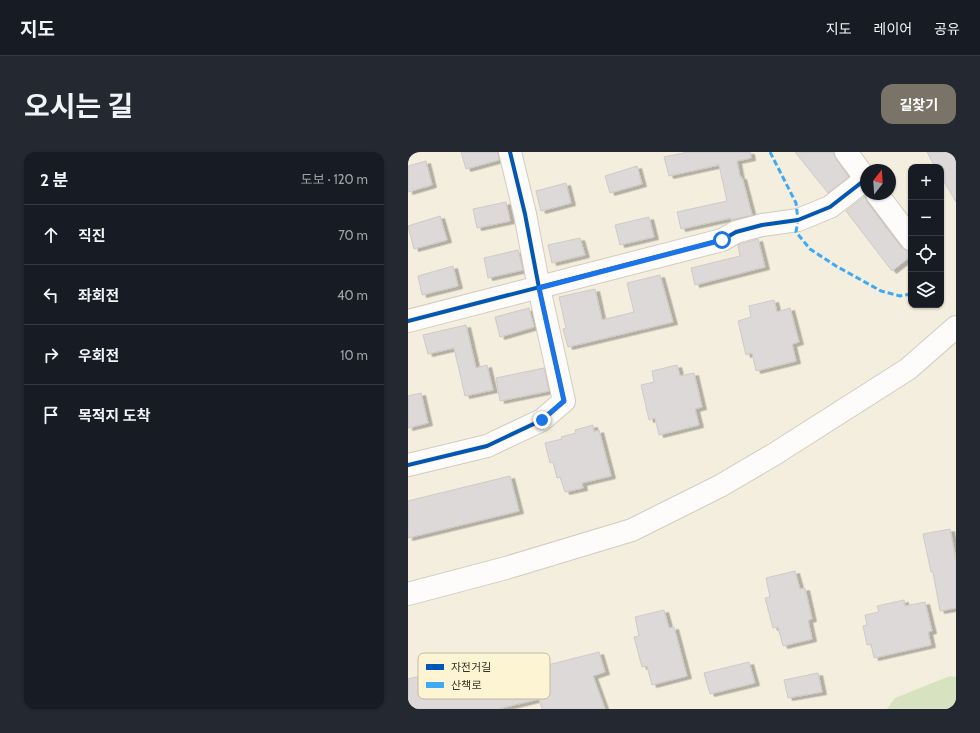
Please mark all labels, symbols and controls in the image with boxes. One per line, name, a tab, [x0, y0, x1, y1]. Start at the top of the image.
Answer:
text: 지도	[20, 18, 55, 41]
text: 지도	[826, 20, 852, 38]
text: 레이어	[874, 20, 912, 38]
text: 공유	[934, 20, 960, 38]
button: 길찾기	[881, 84, 956, 124]
text: 오시는 길	[24, 89, 133, 123]
north arrow	[860, 164, 896, 200]
map controls	[908, 164, 944, 308]
button: +	[908, 164, 944, 200]
text: 2 분	[40, 170, 68, 190]
text: 도보 · 120 m	[301, 171, 368, 187]
button: −	[908, 200, 944, 236]
icon: ahead	[40, 224, 62, 246]
text: 직진	[78, 227, 106, 245]
text: 70 m	[338, 227, 368, 243]
route start	[713, 231, 731, 249]
button: locate	[908, 236, 944, 272]
button: layers	[908, 272, 944, 308]
icon: left	[40, 284, 62, 306]
text: 좌회전	[78, 287, 119, 305]
text: 40 m	[337, 287, 368, 303]
icon: right	[40, 344, 62, 366]
text: 우회전	[78, 347, 119, 365]
text: 10 m	[340, 347, 368, 363]
icon: arrive	[40, 404, 62, 426]
text: 목적지 도착	[78, 407, 150, 425]
route end	[533, 411, 551, 429]
legend	[418, 653, 550, 699]
text: 자전거길	[451, 660, 491, 674]
text: 산책로	[451, 678, 481, 692]

